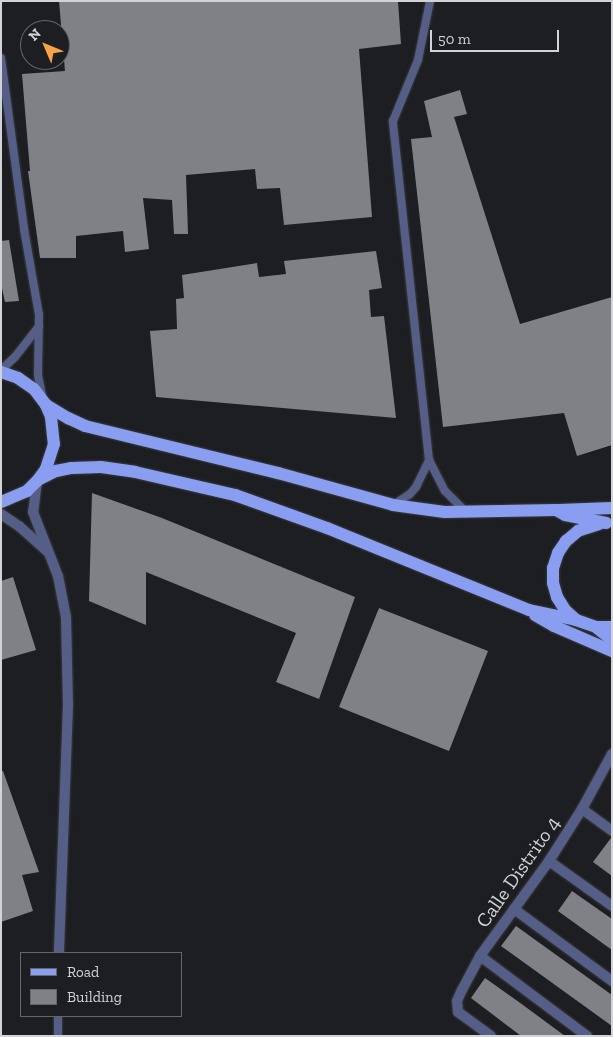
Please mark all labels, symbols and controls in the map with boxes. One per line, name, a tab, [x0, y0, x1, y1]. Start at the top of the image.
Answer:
north arrow	[20, 20, 70, 70]
scale bar	[433, 20, 562, 52]
text: N	[25, 25, 45, 45]
text: 50 m	[438, 30, 471, 48]
street label: Calle Distrito 4	[471, 812, 565, 932]
legend	[20, 952, 182, 1017]
text: Road	[67, 963, 99, 981]
text: Building	[67, 988, 122, 1006]

